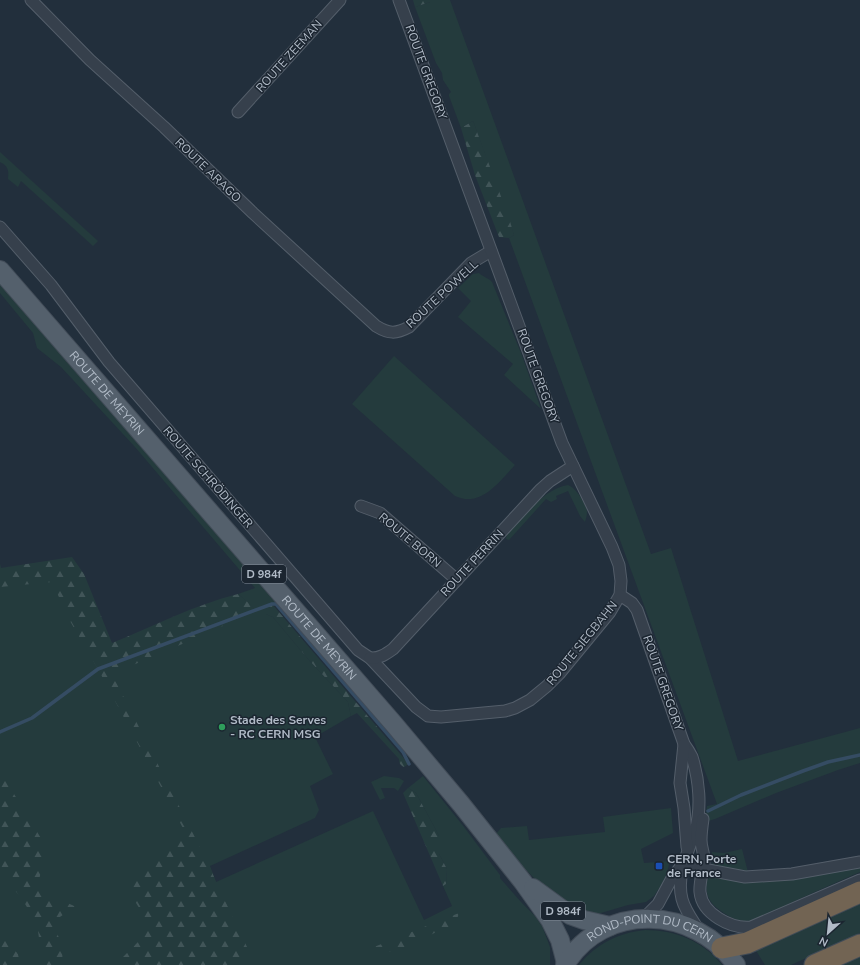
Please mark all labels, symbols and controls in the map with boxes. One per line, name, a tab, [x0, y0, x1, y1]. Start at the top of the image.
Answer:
street label: ROUTE ZEEMAN	[252, 16, 326, 96]
street label: ROUTE GREGORY	[401, 22, 451, 122]
street label: ROUTE ARAGO	[171, 134, 245, 206]
street label: ROUTE POWELL	[403, 256, 482, 332]
street label: ROUTE GREGORY	[513, 326, 563, 426]
street label: ROUTE DE MEYRIN	[66, 348, 148, 439]
street label: ROUTE SCHRÖDINGER	[159, 423, 257, 531]
street label: ROUTE BORN	[375, 509, 445, 571]
street label: ROUTE PERRIN	[437, 526, 507, 600]
road number: D 984f	[242, 565, 286, 583]
street label: ROUTE DE MEYRIN	[278, 592, 360, 683]
street label: ROUTE SIEGBAHN	[543, 598, 621, 688]
street label: ROUTE GREGORY	[639, 633, 687, 734]
place label: Stade des Serves - RC CERN MSG	[230, 712, 326, 742]
marker: Stade des Serves - RC CERN MSG	[217, 722, 227, 732]
place label: CERN, Porte de France	[667, 851, 737, 881]
marker: CERN, Porte de France	[654, 861, 664, 871]
road number: D 984f	[541, 902, 585, 920]
text: ROND-POINT DU CERN	[583, 911, 716, 946]
north arrow	[808, 913, 848, 953]
text: N	[817, 933, 831, 950]
street label: ROND-POINT DU CERN	[584, 936, 716, 950]

